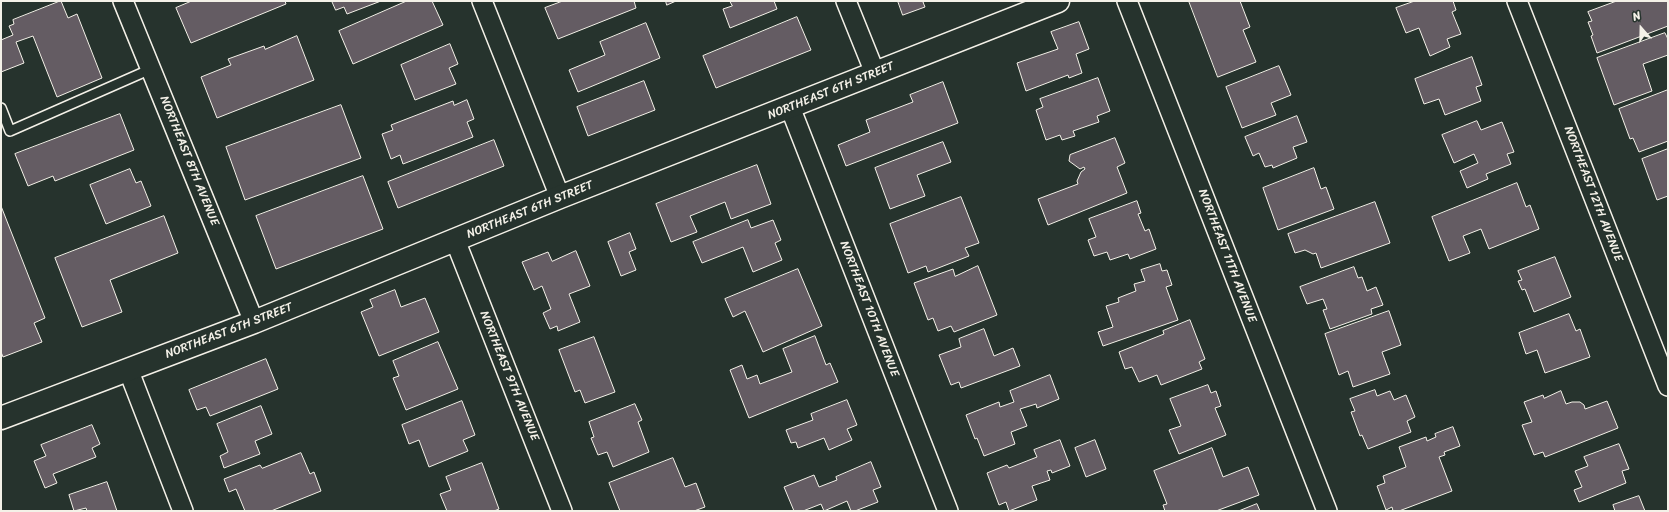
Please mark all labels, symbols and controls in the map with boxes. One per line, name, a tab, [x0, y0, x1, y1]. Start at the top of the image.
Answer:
text: N	[1630, 6, 1644, 26]
north arrow	[1621, 8, 1661, 48]
street label: NORTHEAST 6TH STREET	[766, 59, 896, 123]
street label: NORTHEAST 8TH AVENUE	[156, 94, 222, 228]
street label: NORTHEAST 12TH AVENUE	[1561, 124, 1625, 264]
street label: NORTHEAST 6TH STREET	[465, 178, 595, 242]
street label: NORTHEAST 11TH AVENUE	[1195, 187, 1259, 325]
street label: NORTHEAST 10TH AVENUE	[836, 239, 902, 379]
street label: NORTHEAST 6TH STREET	[163, 300, 295, 362]
street label: NORTHEAST 9TH AVENUE	[476, 309, 542, 443]

